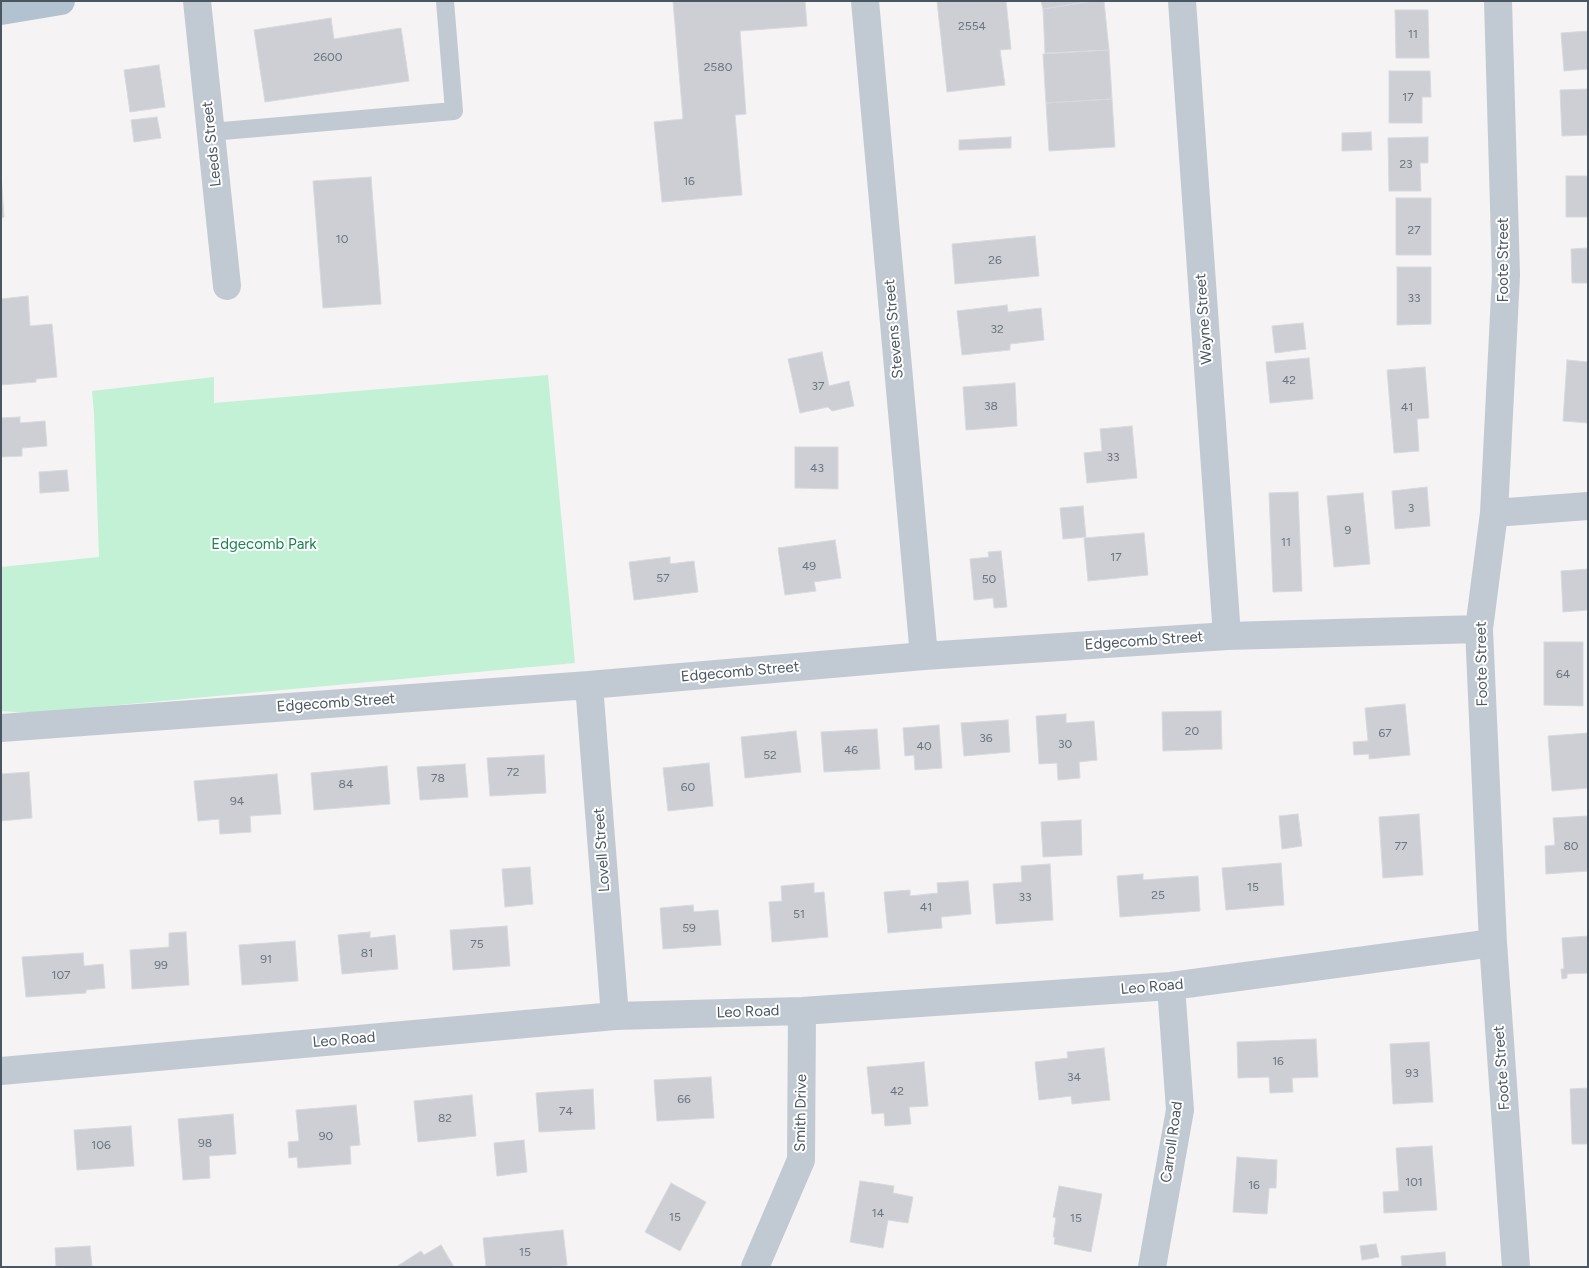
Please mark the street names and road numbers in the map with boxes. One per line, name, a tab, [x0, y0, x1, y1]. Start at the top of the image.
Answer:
street label: Leeds Street	[199, 100, 225, 188]
street label: Foote Street	[1495, 218, 1513, 302]
street label: Wayne Street	[1192, 273, 1216, 365]
street label: Stevens Street	[881, 279, 907, 379]
street label: Foote Street	[1472, 621, 1492, 707]
street label: Edgecomb Street	[1084, 628, 1204, 654]
street label: Edgecomb Street	[680, 658, 800, 686]
street label: Edgecomb Street	[276, 690, 396, 716]
street label: Lovell Street	[590, 807, 614, 893]
street label: Leo Road	[1120, 975, 1184, 999]
street label: Leo Road	[716, 1002, 780, 1022]
street label: Foote Street	[1490, 1025, 1514, 1111]
street label: Leo Road	[312, 1028, 376, 1052]
street label: Smith Drive	[791, 1074, 811, 1152]
street label: Carroll Road	[1157, 1100, 1187, 1184]

